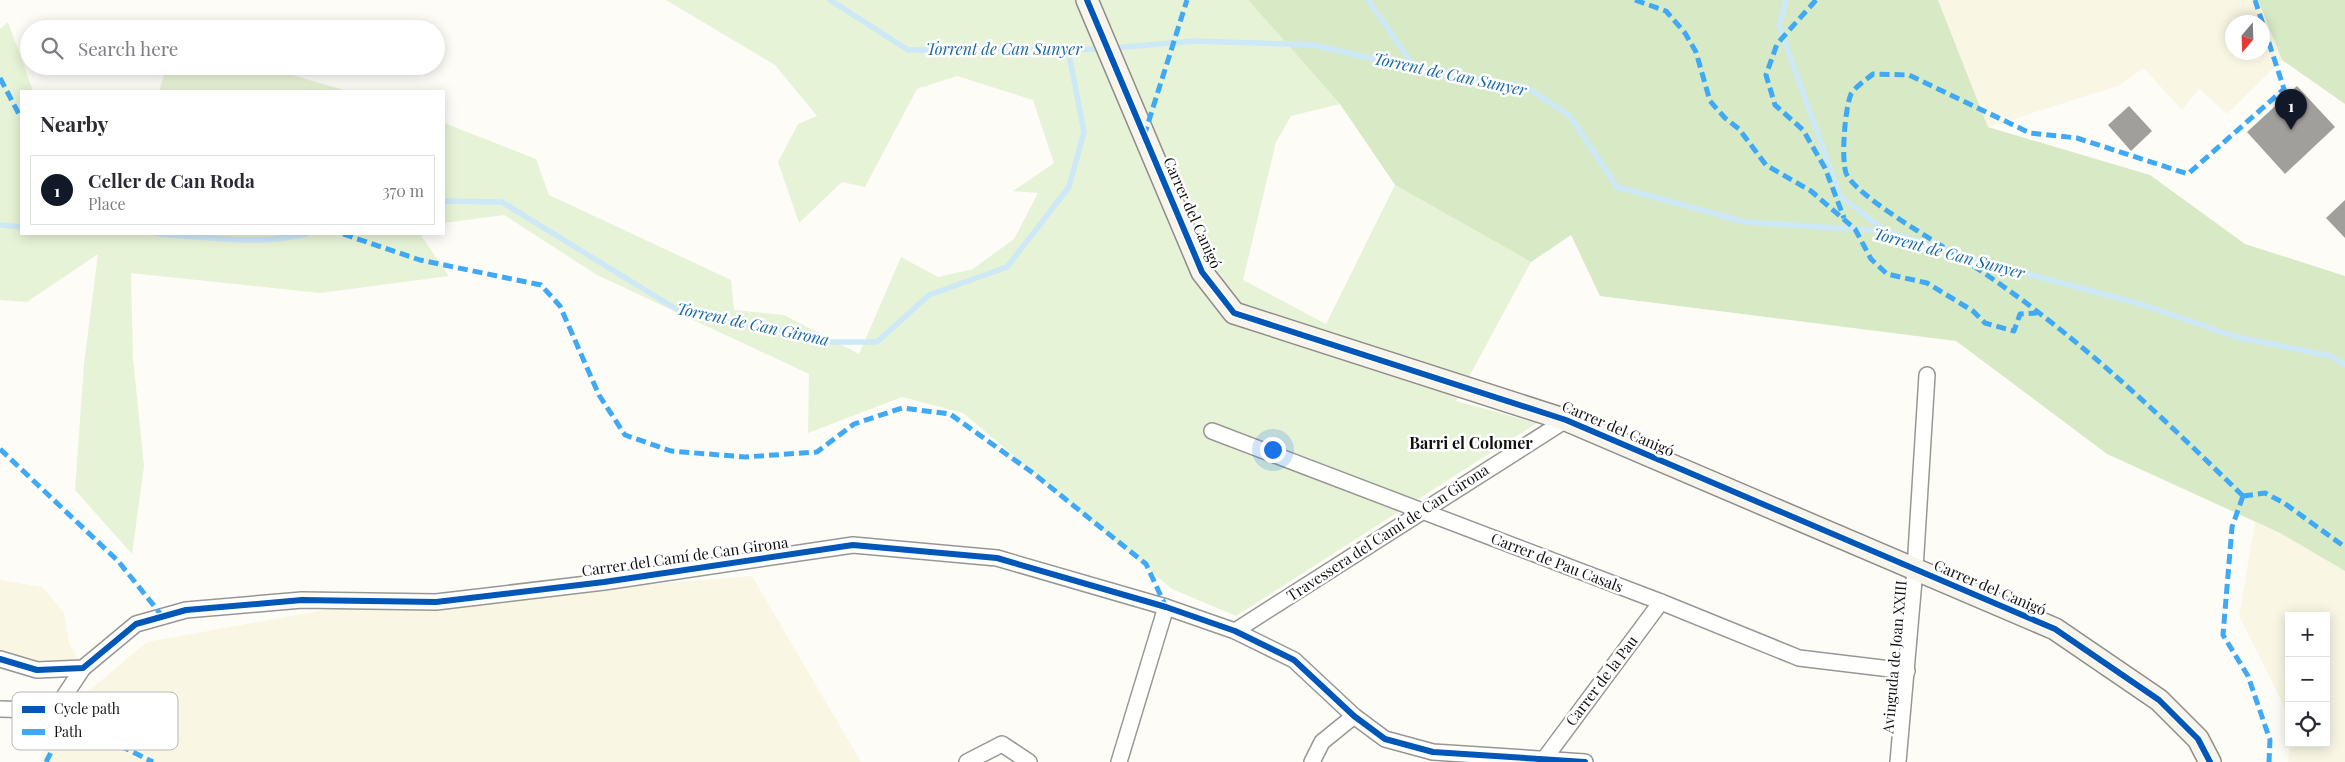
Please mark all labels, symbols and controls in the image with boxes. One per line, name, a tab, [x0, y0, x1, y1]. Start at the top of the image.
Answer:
north arrow	[2225, 15, 2270, 60]
search box	[20, 20, 445, 75]
icon: search	[38, 34, 66, 62]
text: Search here	[78, 35, 178, 61]
water label: Torrent de Can Sunyer	[926, 38, 1083, 59]
water label: Torrent de Can Sunyer	[1372, 47, 1530, 100]
pin: 1	[2275, 89, 2307, 130]
text: Nearby	[40, 109, 109, 137]
street label: Carrer del Canigó	[1159, 154, 1226, 271]
text: Celler de Can Roda	[88, 167, 255, 193]
text: 1	[54, 180, 60, 201]
text: 370 m	[382, 180, 424, 201]
text: Place	[88, 193, 126, 214]
water label: Torrent de Can Sunyer	[1871, 222, 2028, 283]
water label: Torrent de Can Girona	[675, 297, 831, 350]
street label: Carrer del Canigó	[1559, 395, 1678, 461]
district label: Barri el Colomer	[1409, 432, 1533, 453]
your location	[1260, 437, 1286, 463]
street label: Travessera del Camí de Can Girona	[1283, 459, 1493, 605]
street label: Carrer de Pau Casals	[1488, 528, 1626, 597]
street label: Carrer del Camí de Can Girona	[580, 532, 790, 580]
street label: Carrer del Canigó	[1931, 554, 2050, 620]
street label: Avinguda de Joan XXIII	[1877, 580, 1911, 735]
map controls	[2285, 612, 2330, 747]
button: +	[2285, 612, 2330, 657]
street label: Carrer de la Pau	[1561, 631, 1642, 730]
button: −	[2285, 657, 2330, 702]
legend	[12, 692, 178, 750]
text: Cycle path	[54, 699, 121, 718]
button: locate	[2285, 702, 2330, 747]
text: Path	[54, 722, 83, 741]

